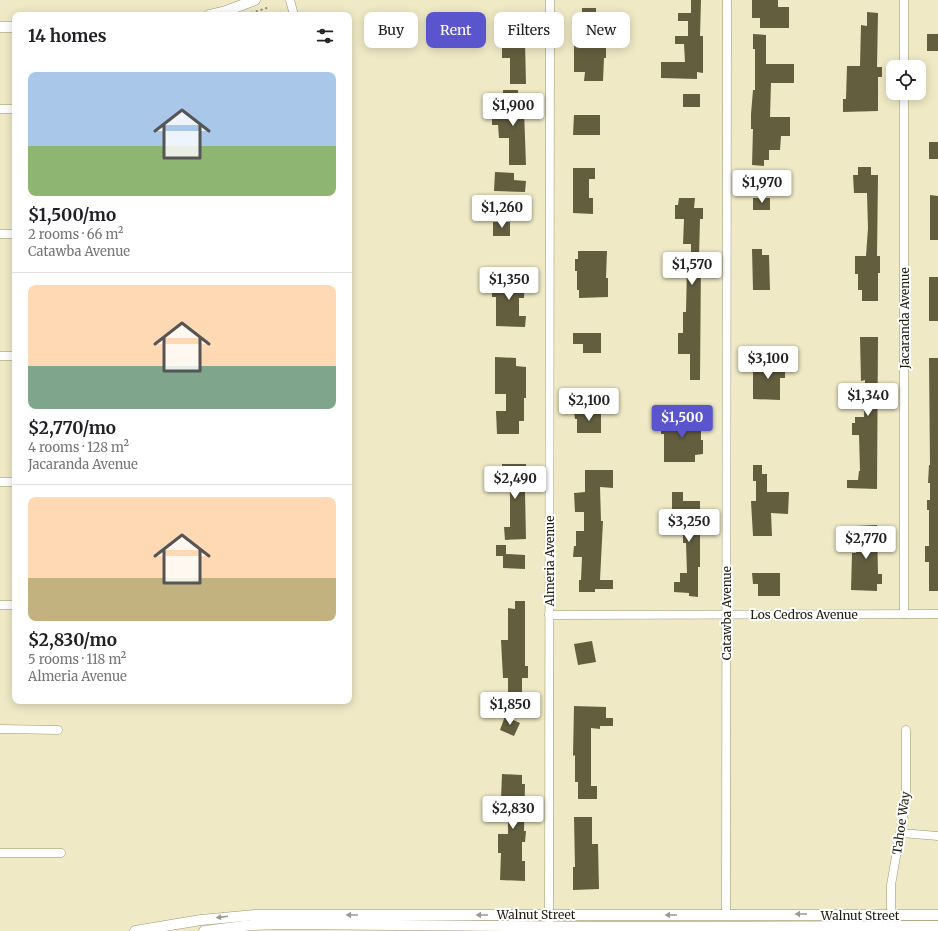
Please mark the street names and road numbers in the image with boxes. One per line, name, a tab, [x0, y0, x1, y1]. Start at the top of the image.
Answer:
street label: Jacaranda Avenue	[897, 267, 912, 370]
street label: Almeria Avenue	[542, 515, 557, 608]
street label: Catawba Avenue	[719, 566, 734, 660]
street label: Los Cedros Avenue	[750, 607, 858, 622]
street label: Tahoe Way	[889, 790, 913, 856]
street label: Walnut Street	[496, 907, 576, 922]
street label: Walnut Street	[820, 908, 900, 923]

